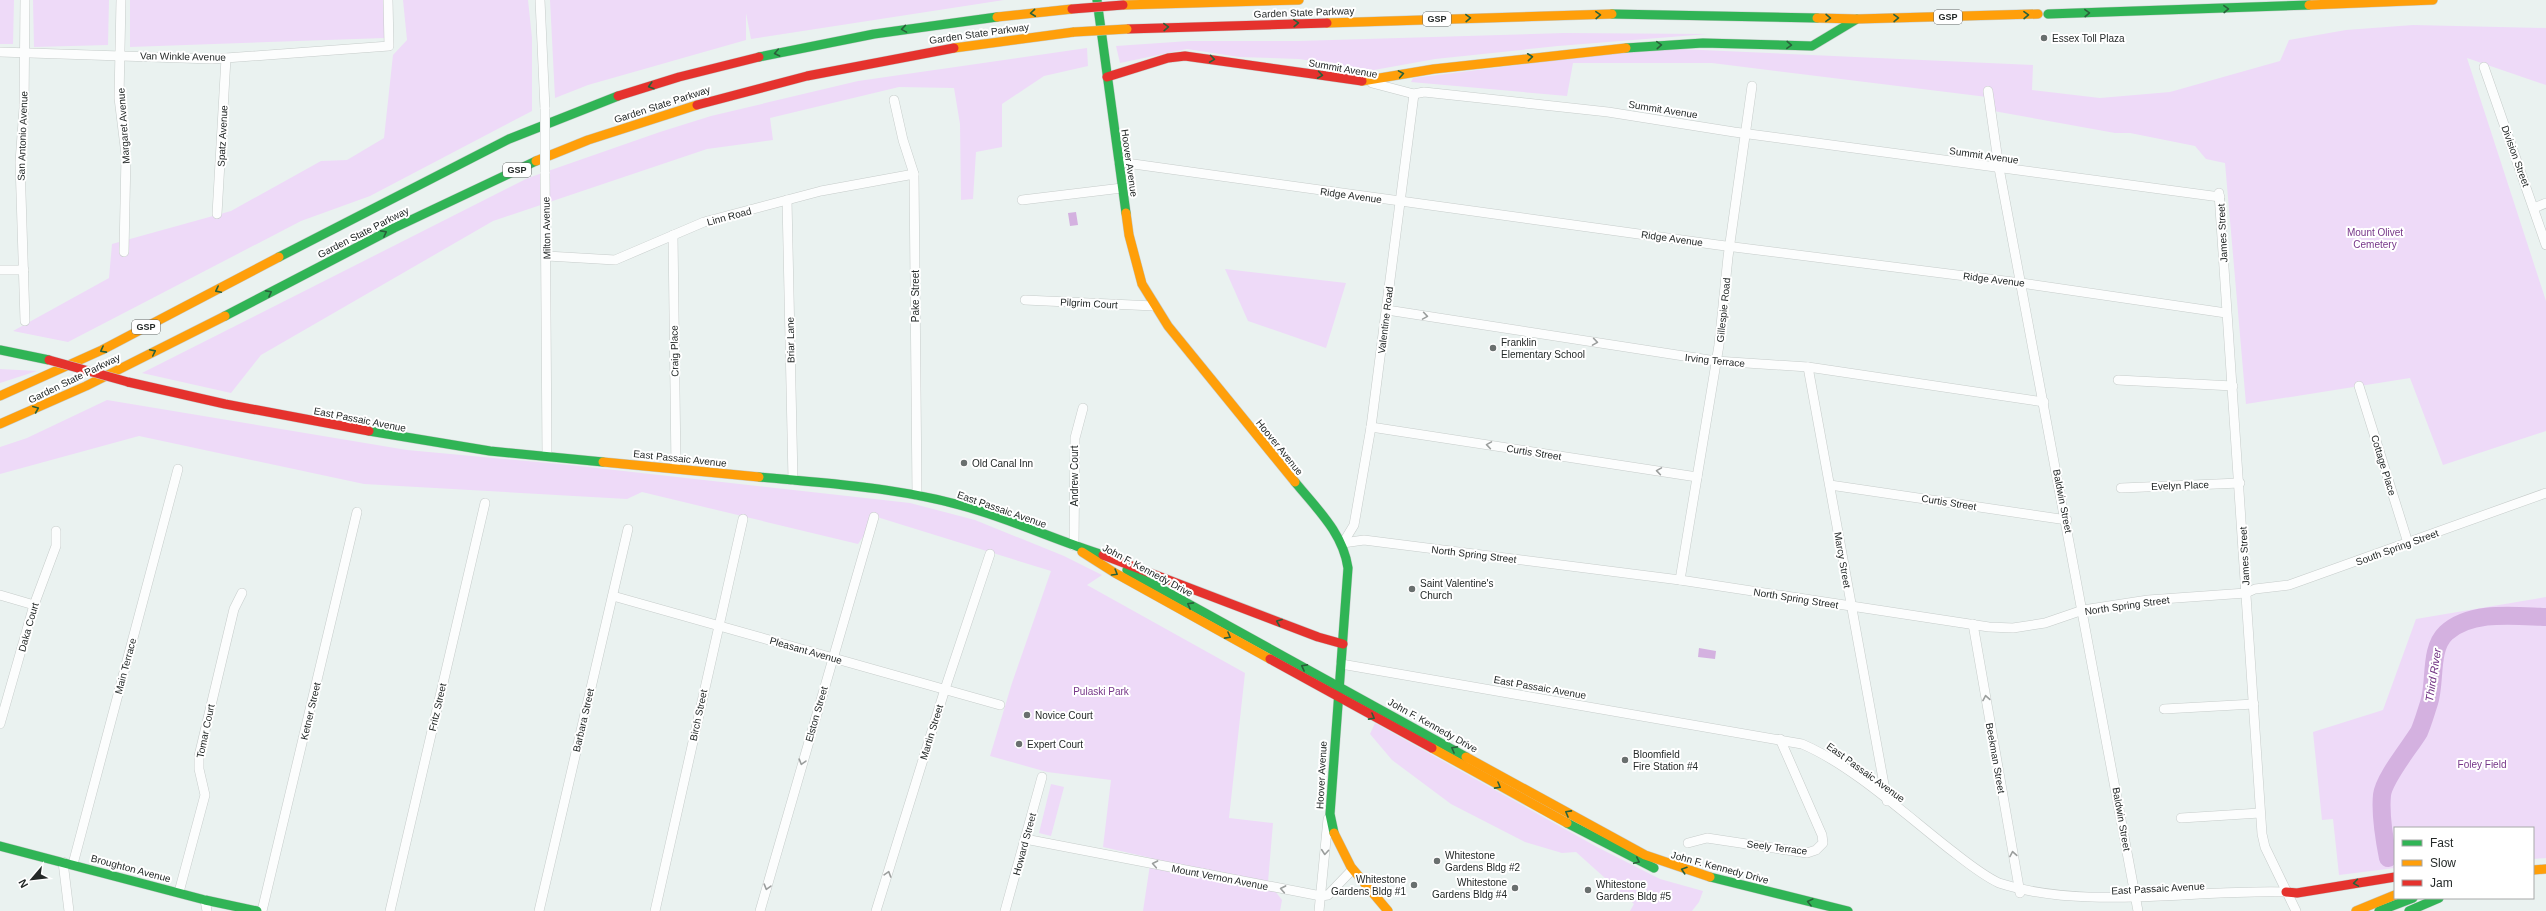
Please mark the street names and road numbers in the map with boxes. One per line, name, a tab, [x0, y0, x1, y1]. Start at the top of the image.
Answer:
street label: Garden State Parkway	[1254, 5, 1354, 20]
road number: GSP	[1934, 10, 1962, 24]
road number: GSP	[1423, 12, 1451, 26]
street label: Garden State Parkway	[928, 21, 1030, 46]
street label: Van Winkle Avenue	[140, 50, 226, 63]
street label: Summit Avenue	[1308, 57, 1379, 80]
street label: Garden State Parkway	[613, 84, 712, 125]
street label: Margaret Avenue	[115, 87, 132, 164]
street label: San Antonio Avenue	[15, 90, 30, 181]
street label: Summit Avenue	[1628, 99, 1699, 120]
street label: Spatz Avenue	[215, 105, 230, 167]
street label: Division Street	[2499, 124, 2532, 189]
street label: Hoover Avenue	[1119, 129, 1140, 198]
street label: Summit Avenue	[1949, 145, 2020, 166]
road number: GSP	[503, 163, 531, 177]
street label: Ridge Avenue	[1319, 186, 1383, 205]
street label: Milton Avenue	[540, 196, 553, 259]
street label: James Street	[2215, 203, 2230, 263]
street label: Garden State Parkway	[316, 205, 411, 260]
street label: Linn Road	[706, 205, 753, 228]
street label: Ridge Avenue	[1640, 229, 1704, 248]
street label: Pake Street	[910, 270, 921, 322]
street label: Ridge Avenue	[1962, 270, 2026, 289]
street label: Gillespie Road	[1715, 277, 1732, 343]
street label: Valentine Road	[1376, 286, 1395, 354]
street label: Pilgrim Court	[1060, 296, 1118, 311]
street label: Briar Lane	[785, 316, 796, 363]
road number: GSP	[132, 320, 160, 334]
street label: Craig Place	[669, 325, 680, 377]
street label: Garden State Parkway	[27, 351, 122, 405]
street label: Irving Terrace	[1684, 352, 1746, 369]
street label: East Passaic Avenue	[313, 405, 407, 434]
street label: Hoover Avenue	[1254, 417, 1306, 478]
street label: Cottage Place	[2369, 433, 2398, 497]
street label: Curtis Street	[1506, 443, 1562, 462]
street label: Andrew Court	[1069, 445, 1080, 507]
street label: East Passaic Avenue	[633, 448, 728, 469]
street label: Baldwin Street	[2051, 468, 2074, 534]
street label: Evelyn Place	[2151, 479, 2210, 492]
street label: East Passaic Avenue	[956, 489, 1048, 530]
street label: Curtis Street	[1921, 493, 1977, 512]
street label: James Street	[2237, 526, 2252, 586]
street label: South Spring Street	[2354, 527, 2440, 568]
street label: Marcy Street	[1832, 531, 1853, 589]
street label: John F. Kennedy Drive	[1101, 542, 1195, 599]
street label: North Spring Street	[1431, 544, 1517, 565]
street label: North Spring Street	[1753, 586, 1839, 611]
street label: North Spring Street	[2084, 594, 2170, 617]
street label: Daka Court	[16, 601, 41, 653]
street label: Pleasant Avenue	[768, 635, 844, 666]
street label: Main Terrace	[113, 636, 138, 695]
street label: East Passaic Avenue	[1493, 674, 1587, 701]
street label: Ketner Street	[299, 681, 323, 741]
street label: Fritz Street	[427, 682, 448, 732]
street label: Elston Street	[803, 685, 830, 743]
street label: Barbara Street	[571, 687, 596, 753]
street label: Birch Street	[688, 688, 709, 742]
street label: John F. Kennedy Drive	[1386, 696, 1480, 755]
street label: Tomar Court	[194, 703, 217, 759]
street label: Martin Street	[918, 703, 945, 761]
street label: Beekman Street	[1984, 722, 2007, 795]
street label: Hoover Avenue	[1314, 740, 1329, 809]
street label: East Passaic Avenue	[1825, 740, 1907, 805]
street label: Baldwin Street	[2110, 786, 2133, 852]
street label: Howard Street	[1011, 812, 1038, 876]
street label: Seely Terrace	[1746, 838, 1808, 857]
street label: John F. Kennedy Drive	[1670, 849, 1770, 886]
street label: Broughton Avenue	[90, 853, 172, 885]
street label: Mount Vernon Avenue	[1171, 863, 1270, 892]
street label: East Passaic Avenue	[2111, 881, 2206, 896]

